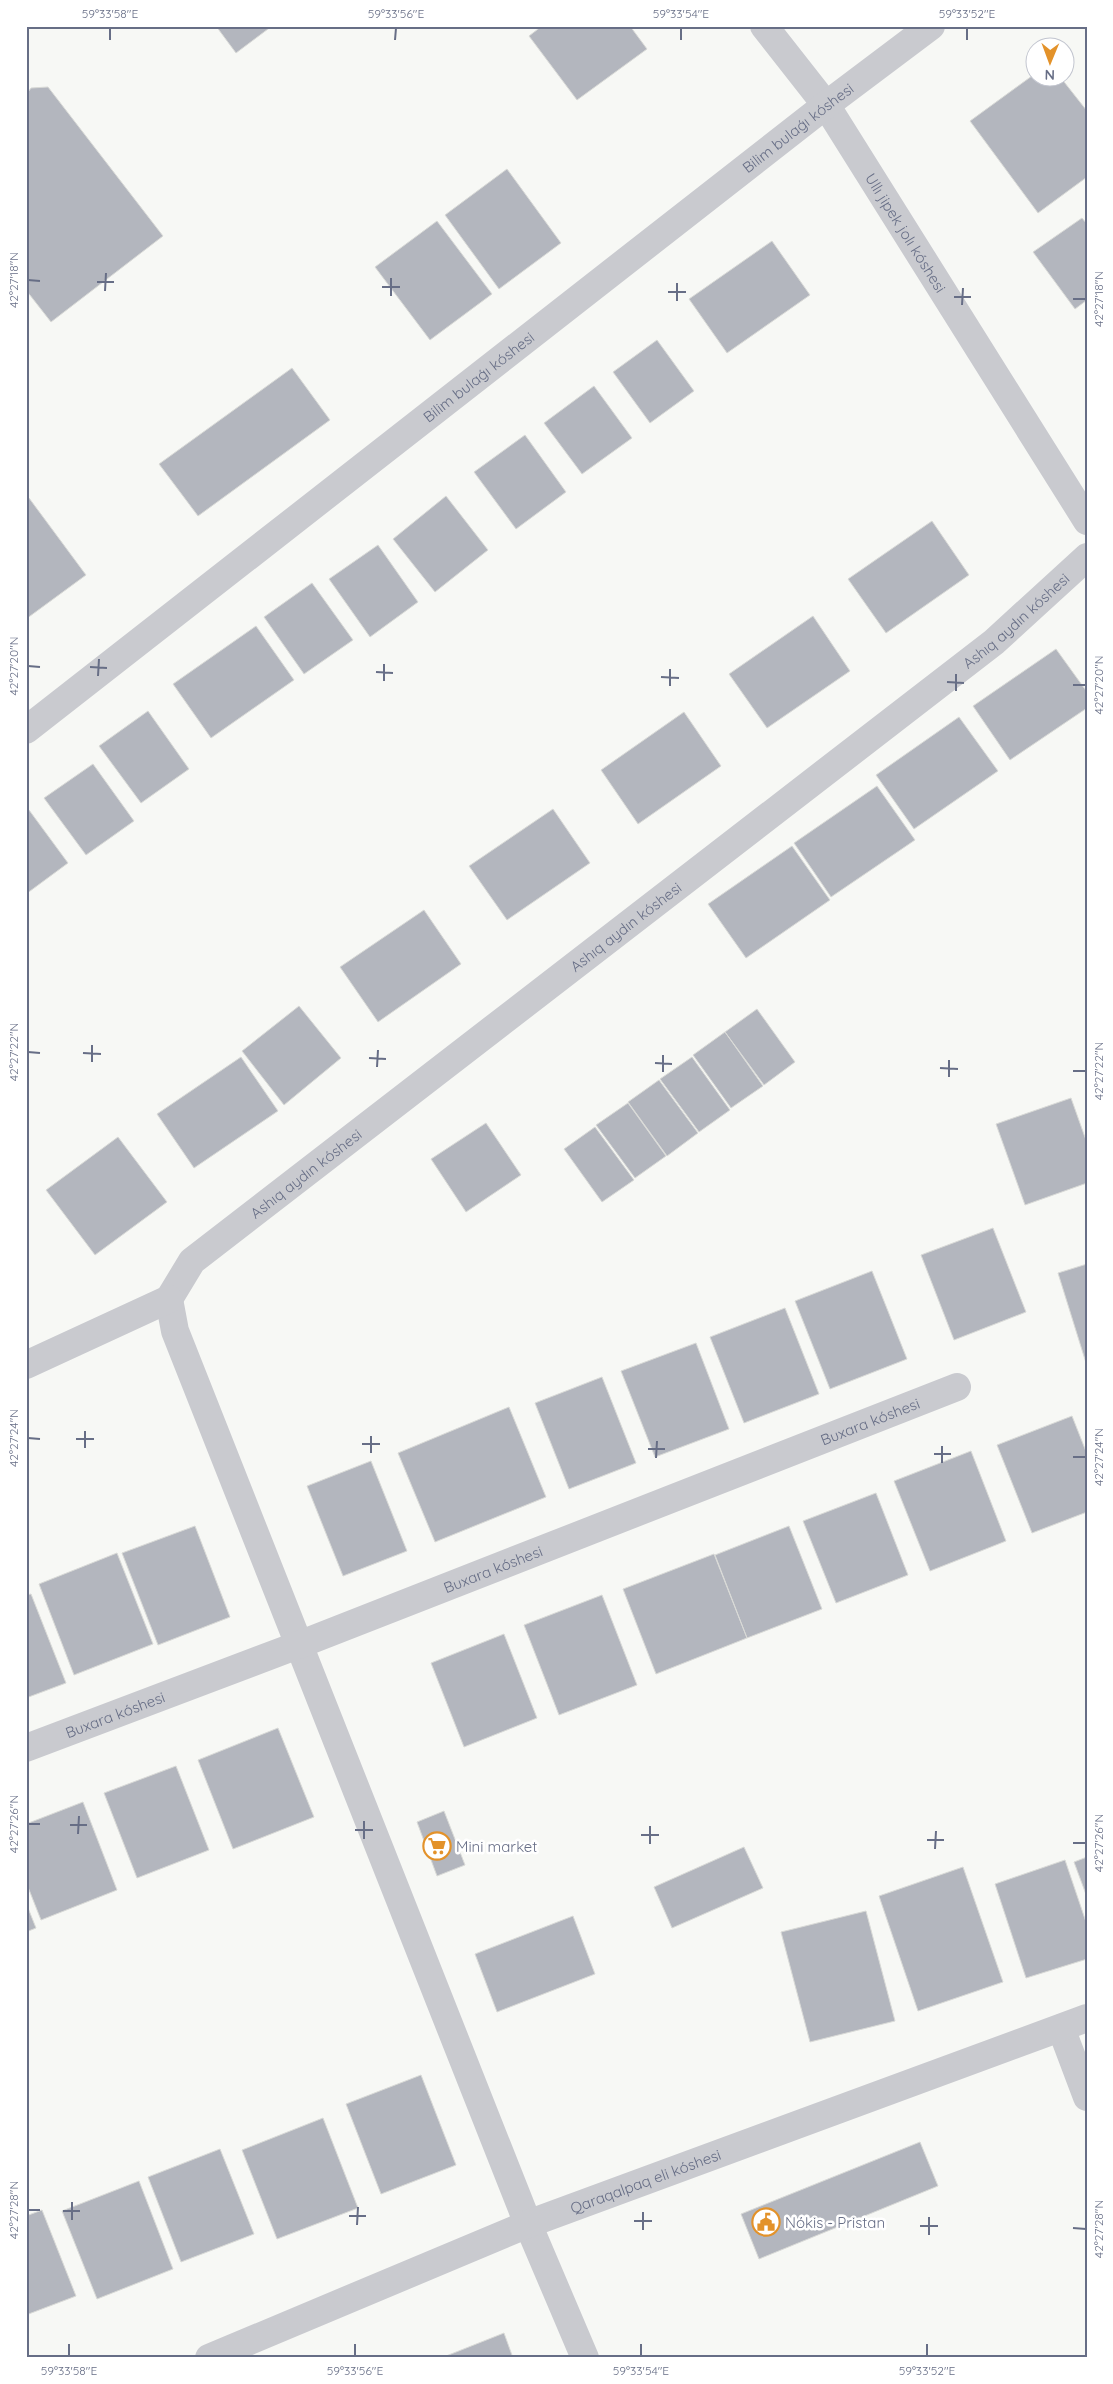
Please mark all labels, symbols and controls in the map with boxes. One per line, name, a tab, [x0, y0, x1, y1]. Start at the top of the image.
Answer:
text: 59°33'58"E	[82, 6, 138, 21]
text: 59°33'56"E	[368, 6, 424, 21]
text: 59°33'54"E	[653, 6, 709, 21]
text: 59°33'52"E	[939, 6, 996, 21]
north arrow	[1026, 38, 1076, 88]
text: N	[1044, 66, 1055, 84]
street label: Bilim bulaǵı kóshesi	[738, 78, 857, 177]
street label: Ullı jipek jolı kóshesi	[862, 169, 951, 296]
text: 42°27'18"N	[6, 252, 21, 308]
text: 42°27'18"N	[1091, 271, 1106, 327]
street label: Bilim bulaǵı kóshesi	[419, 327, 538, 426]
street label: Ashıq aydın kóshesi	[959, 569, 1073, 672]
text: 42°27'20"N	[6, 637, 21, 695]
text: 42°27'20"N	[1091, 656, 1106, 714]
street label: Ashıq aydın kóshesi	[566, 877, 685, 975]
text: 42°27'22"N	[6, 1023, 21, 1081]
text: 42°27'22"N	[1091, 1042, 1106, 1100]
street label: Ashıq aydın kóshesi	[246, 1124, 365, 1222]
street label: Buxara kóshesi	[818, 1393, 922, 1449]
text: 42°27'24"N	[6, 1409, 21, 1467]
text: 42°27'24"N	[1091, 1428, 1106, 1486]
street label: Buxara kóshesi	[440, 1541, 545, 1597]
street label: Buxara kóshesi	[62, 1687, 167, 1742]
text: 42°27'26"N	[6, 1795, 21, 1853]
text: 42°27'26"N	[1091, 1814, 1106, 1872]
supermarket icon: Mini market	[422, 1831, 452, 1861]
place label: Mini market	[456, 1837, 537, 1856]
street label: Qaraqalpaq eli kóshesi	[567, 2144, 723, 2217]
text: 42°27'28"N	[6, 2181, 21, 2239]
text: 42°27'28"N	[1091, 2200, 1106, 2258]
public building icon: Nókis - Pristan	[751, 2207, 781, 2237]
place label: Nókis - Pristan	[785, 2213, 885, 2232]
text: 59°33'58"E	[41, 2363, 97, 2378]
text: 59°33'56"E	[327, 2363, 383, 2378]
text: 59°33'54"E	[613, 2363, 669, 2378]
text: 59°33'52"E	[899, 2363, 956, 2378]

